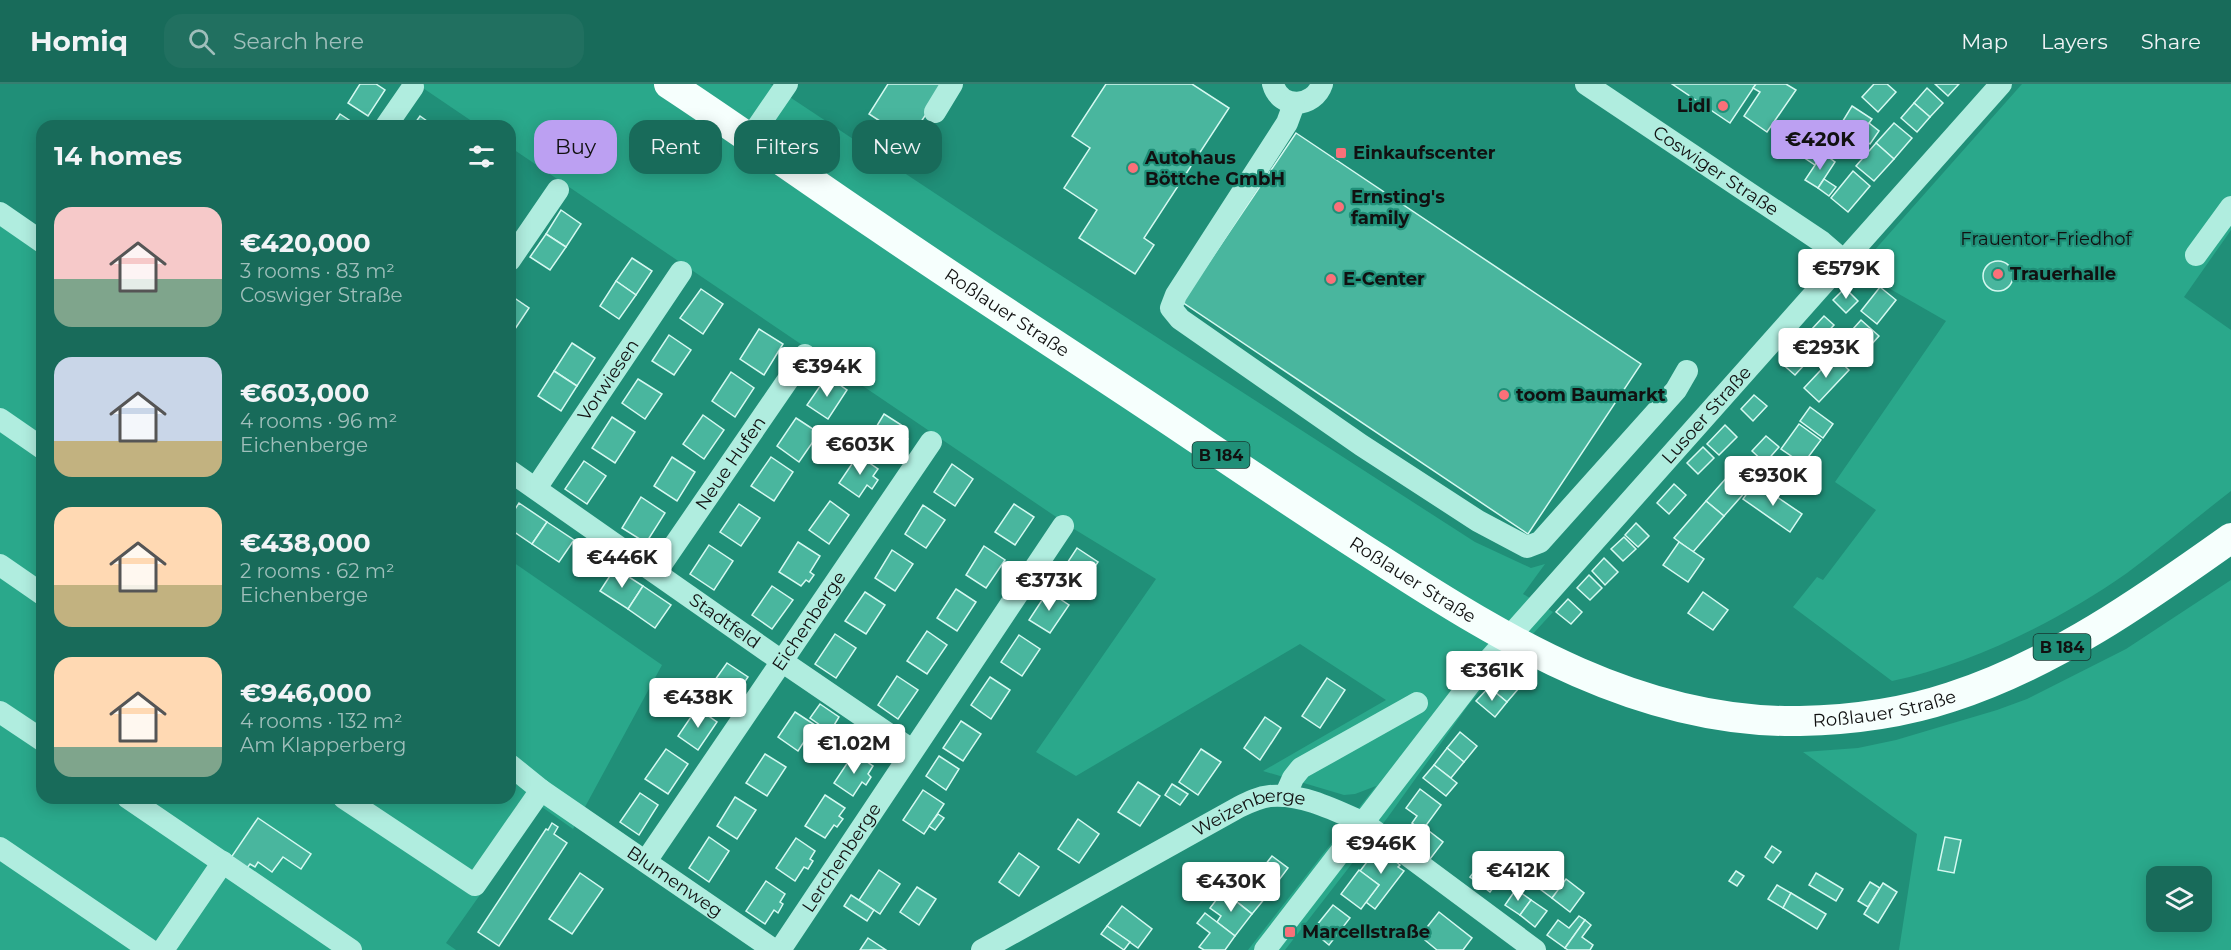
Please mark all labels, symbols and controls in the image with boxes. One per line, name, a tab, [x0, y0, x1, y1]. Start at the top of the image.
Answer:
search box	[164, 14, 584, 68]
text: Homiq	[30, 24, 128, 58]
icon: search	[185, 25, 218, 58]
text: Search here	[233, 28, 364, 55]
text: Map	[1961, 29, 2008, 54]
text: Layers	[2041, 29, 2108, 54]
text: Share	[2141, 29, 2201, 54]
place label: Lidl	[1677, 95, 1711, 117]
marker: Lidl	[1716, 99, 1730, 113]
chip: Buy	[534, 120, 617, 174]
chip: Rent	[629, 120, 722, 174]
chip: Filters	[734, 120, 840, 174]
chip: New	[852, 120, 942, 174]
pin: €420K	[1778, 120, 1862, 171]
street label: Coswiger Straße	[1649, 121, 1783, 221]
text: €420K	[1785, 127, 1855, 151]
text: 14 homes	[54, 140, 182, 172]
icon: filters	[465, 140, 498, 173]
place label: Einkaufscenter	[1353, 142, 1496, 164]
marker: Einkaufscenter	[1334, 146, 1348, 160]
place label: Autohaus Böttche GmbH	[1144, 147, 1285, 190]
marker: Autohaus Böttche GmbH	[1126, 161, 1140, 175]
place label: Ernsting's family	[1351, 186, 1445, 229]
marker: Ernsting's family	[1332, 200, 1346, 214]
text: €420,000	[240, 227, 371, 259]
park label: Frauentor-Friedhof	[1960, 228, 2133, 250]
icon: home	[102, 231, 174, 303]
pin: €579K	[1804, 249, 1888, 300]
text: €579K	[1812, 256, 1880, 280]
text: 3 rooms · 83 m²	[240, 259, 395, 283]
place label: Trauerhalle	[2010, 263, 2116, 285]
street label: Roßlauer Straße	[940, 264, 1074, 362]
marker: Trauerhalle	[1991, 267, 2005, 281]
place label: E-Center	[1343, 268, 1425, 290]
marker: E-Center	[1324, 272, 1338, 286]
text: Coswiger Straße	[240, 283, 403, 307]
pin: €293K	[1784, 328, 1868, 379]
street label: Vorwiesen	[573, 335, 644, 425]
text: €293K	[1792, 335, 1860, 359]
pin: €394K	[785, 347, 869, 398]
text: €394K	[792, 354, 862, 378]
street label: Lusoer Straße	[1657, 361, 1756, 469]
text: €603,000	[240, 377, 369, 409]
icon: home	[102, 381, 174, 453]
place label: toom Baumarkt	[1516, 384, 1666, 406]
marker: toom Baumarkt	[1497, 388, 1511, 402]
text: 4 rooms · 96 m²	[240, 409, 397, 433]
street label: Neue Hufen	[691, 412, 771, 514]
pin: €603K	[818, 425, 902, 476]
text: €603K	[826, 432, 894, 456]
text: Eichenberge	[240, 433, 368, 457]
road number: B 184	[1192, 442, 1250, 468]
pin: €930K	[1731, 456, 1815, 507]
text: €930K	[1739, 463, 1807, 487]
text: €438,000	[240, 527, 371, 559]
icon: home	[102, 531, 174, 603]
street label: Roßlauer Straße	[1345, 532, 1480, 628]
pin: €446K	[580, 538, 664, 589]
text: €446K	[586, 545, 658, 569]
text: 2 rooms · 62 m²	[240, 559, 395, 583]
pin: €373K	[1007, 561, 1091, 612]
street label: Eichenberge	[768, 567, 851, 675]
text: €373K	[1016, 568, 1082, 592]
text: Eichenberge	[240, 583, 368, 607]
street label: Stadtfeld	[685, 589, 765, 654]
road number: B 184	[2034, 634, 2090, 660]
pin: €361K	[1450, 651, 1534, 702]
text: €361K	[1460, 658, 1524, 682]
text: €946,000	[240, 677, 372, 709]
pin: €438K	[656, 678, 740, 729]
icon: home	[102, 681, 174, 753]
text: €438K	[663, 685, 733, 709]
street label: Roßlauer Straße	[1812, 685, 1959, 732]
text: 4 rooms · 132 m²	[240, 709, 403, 733]
pin: €1.02M	[805, 724, 903, 775]
text: €1.02M	[817, 731, 891, 755]
text: Am Klapperberg	[240, 733, 406, 757]
street label: Weizenberge	[1189, 785, 1308, 841]
street label: Lerchenberge	[797, 799, 886, 917]
pin: €946K	[1339, 824, 1423, 875]
text: €946K	[1346, 831, 1416, 855]
street label: Blumenweg	[623, 841, 727, 922]
pin: €412K	[1476, 851, 1560, 902]
text: €412K	[1486, 858, 1550, 882]
pin: €430K	[1189, 862, 1273, 913]
map controls	[2146, 866, 2212, 932]
button: layers	[2146, 866, 2212, 932]
text: €430K	[1196, 869, 1266, 893]
place label: Marcellstraße	[1302, 921, 1430, 943]
marker: Marcellstraße	[1283, 925, 1297, 939]

